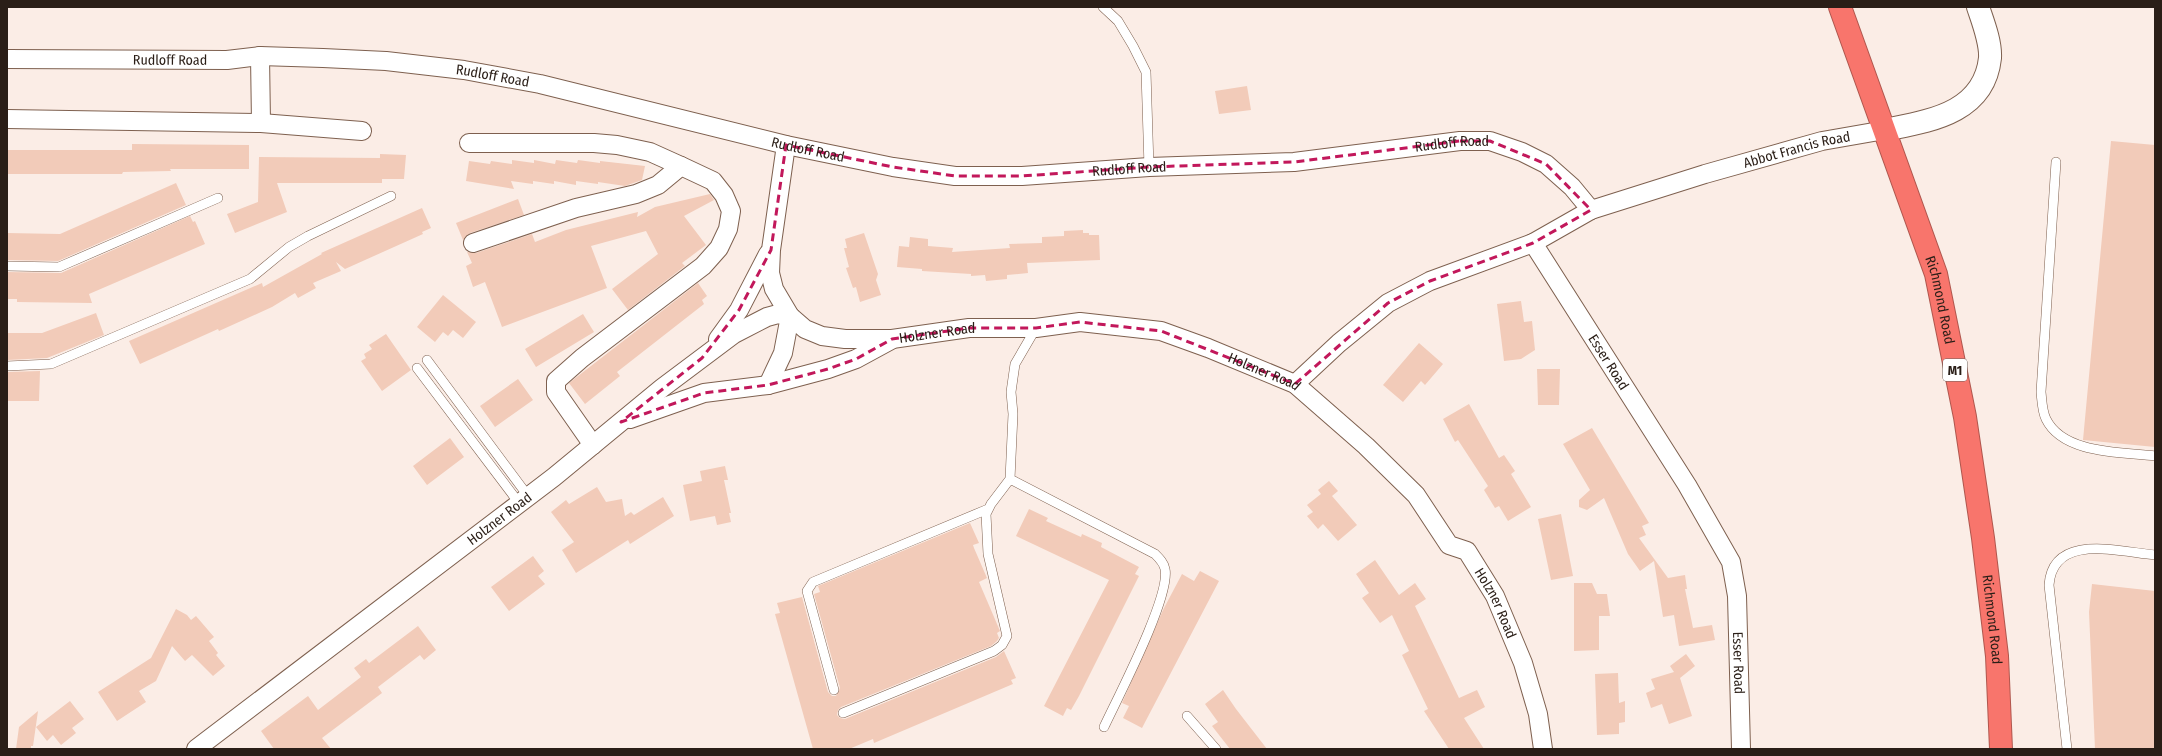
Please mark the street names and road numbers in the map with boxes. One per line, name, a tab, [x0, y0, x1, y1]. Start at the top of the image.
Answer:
street label: Rudloff Road	[133, 52, 207, 69]
street label: Rudloff Road	[455, 61, 531, 91]
street label: Abbot Francis Road	[1742, 128, 1852, 172]
street label: Rudloff Road	[1414, 133, 1489, 156]
street label: Rudloff Road	[769, 134, 846, 166]
street label: Rudloff Road	[1092, 158, 1167, 180]
street label: Richmond Road	[1921, 254, 1958, 346]
street label: Holzner Road	[898, 320, 975, 347]
street label: Esser Road	[1584, 331, 1632, 393]
street label: Holzner Road	[1225, 349, 1304, 394]
road number: M1	[1943, 359, 1967, 381]
street label: Holzner Road	[464, 489, 535, 549]
street label: Holzner Road	[1471, 565, 1520, 641]
street label: Richmond Road	[1978, 574, 2005, 665]
street label: Esser Road	[1729, 631, 1748, 694]

